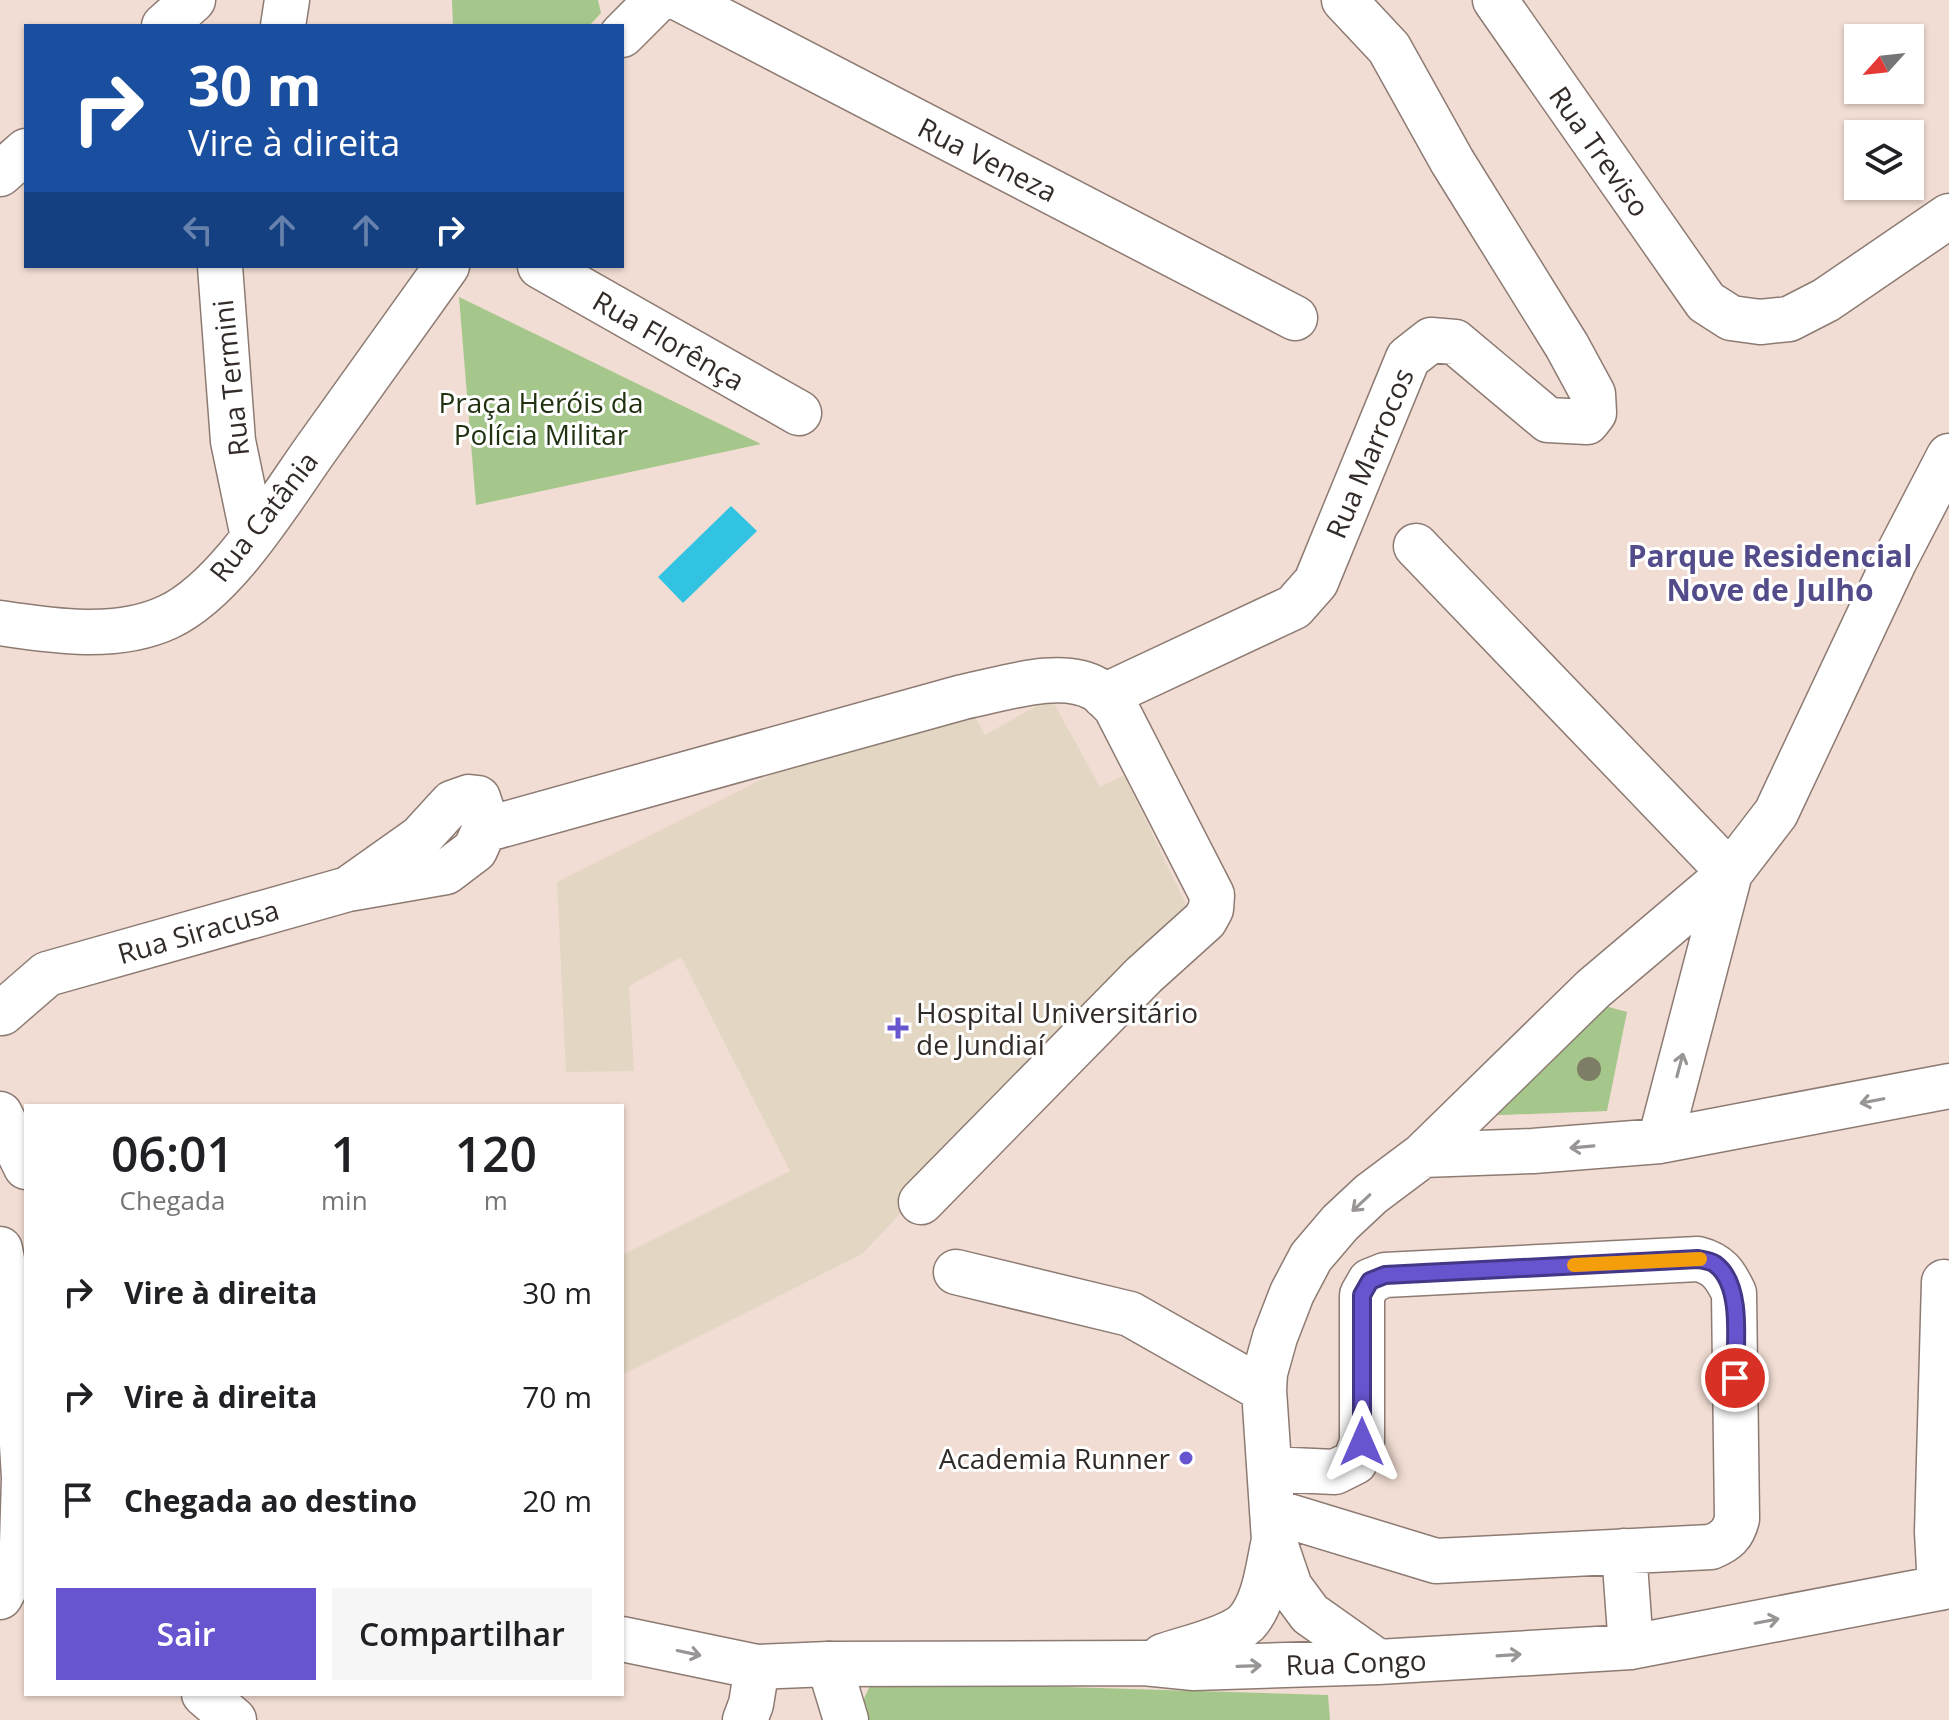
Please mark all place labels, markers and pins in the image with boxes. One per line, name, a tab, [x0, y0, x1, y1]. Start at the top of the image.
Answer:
place label: Hospital Universitário de Jundiaí	[916, 993, 1198, 1063]
marker: Hospital Universitário de Jundiaí	[887, 1017, 909, 1039]
pin	[1701, 1344, 1769, 1412]
place label: Academia Runner	[939, 1439, 1171, 1477]
marker: Academia Runner	[1177, 1449, 1195, 1467]

